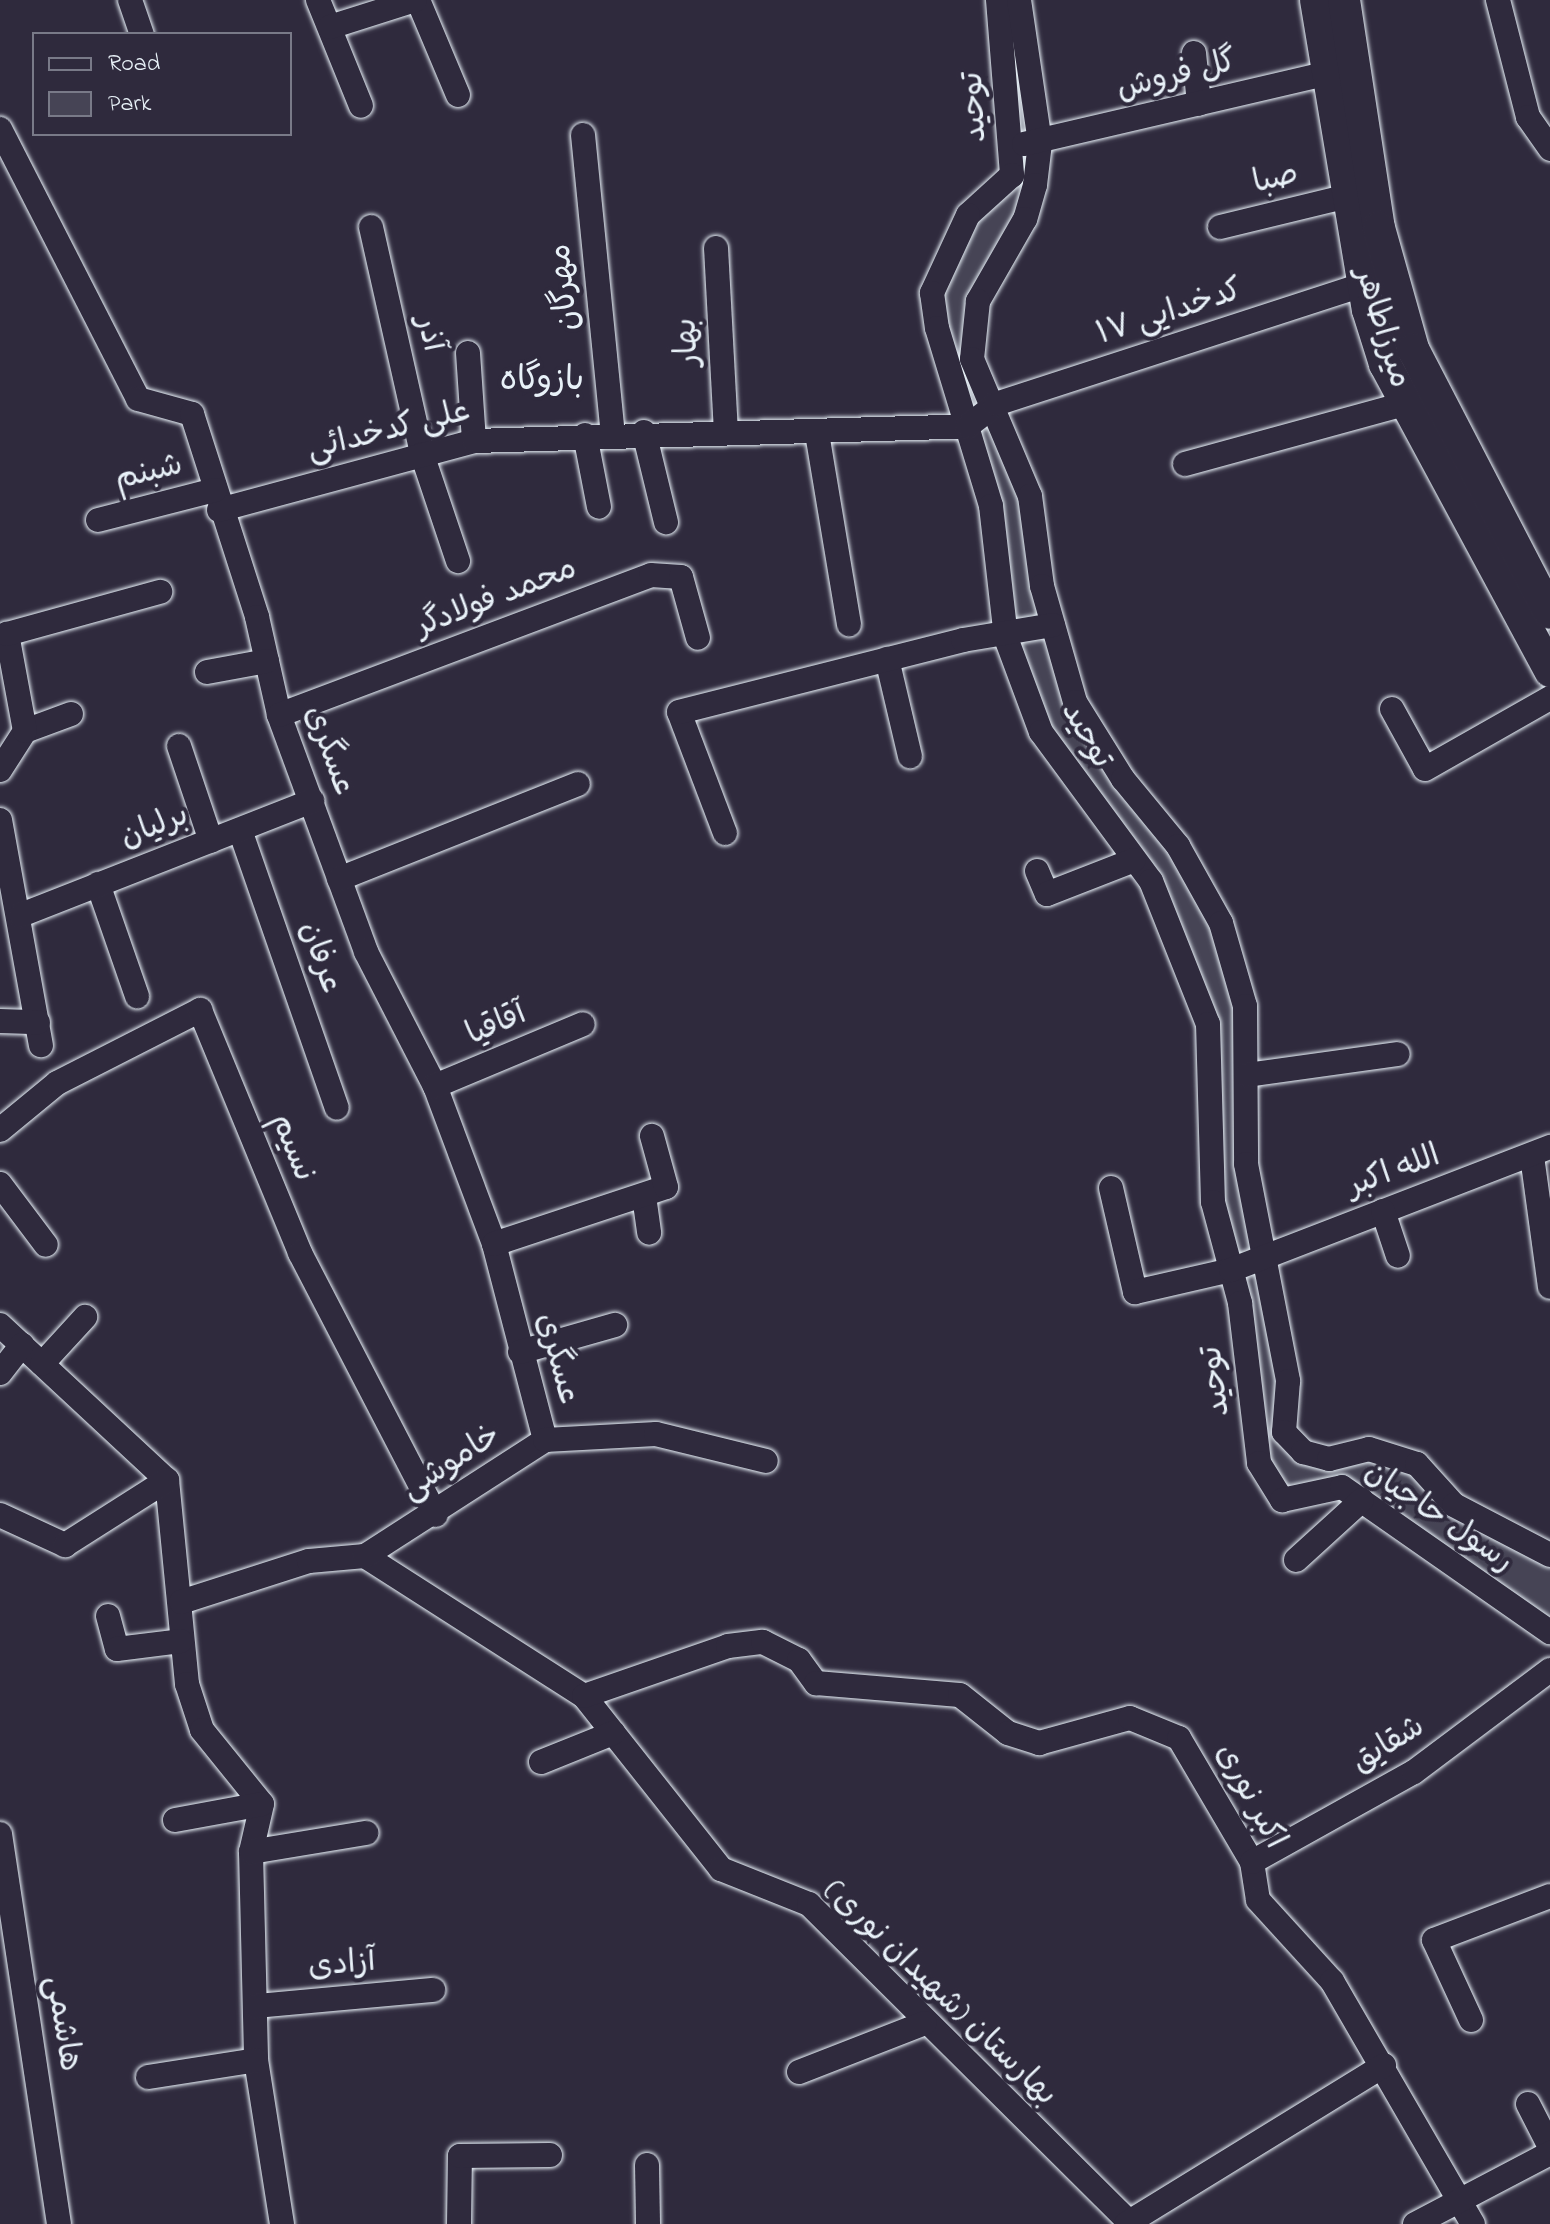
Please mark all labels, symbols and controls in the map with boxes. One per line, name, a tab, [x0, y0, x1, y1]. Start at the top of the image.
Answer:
legend	[32, 32, 292, 136]
street label: گل فروش	[1113, 44, 1241, 110]
text: Road	[108, 47, 160, 82]
street label: توحید	[955, 71, 997, 143]
text: Park	[108, 87, 151, 122]
street label: صبا	[1249, 156, 1303, 204]
street label: مهرگان	[542, 242, 590, 332]
street label: میرزاطاهر	[1344, 263, 1418, 393]
street label: کدخدایی ۱۷	[1092, 272, 1248, 356]
street label: آذر	[405, 312, 451, 356]
street label: بهار	[669, 317, 709, 367]
district label: بازوگاه	[500, 362, 584, 402]
street label: علی کدخدائی	[304, 393, 474, 471]
street label: شبنم	[111, 447, 187, 501]
street label: محمد فولادگر	[411, 551, 583, 647]
street label: توحید	[1051, 696, 1119, 776]
street label: عسگری	[294, 701, 362, 801]
street label: برلیان	[115, 798, 195, 858]
street label: عرفان	[289, 917, 349, 999]
street label: آقاقیا	[461, 996, 533, 1056]
street label: نسیم	[260, 1108, 322, 1188]
street label: الله اکبر	[1342, 1138, 1446, 1208]
street label: عسگری	[525, 1309, 587, 1409]
street label: توحید	[1194, 1344, 1240, 1418]
street label: خاموشی	[395, 1418, 509, 1510]
street label: رسول حاجیان	[1356, 1454, 1520, 1582]
street label: شقایق	[1345, 1709, 1433, 1783]
street label: اکبر نوری	[1205, 1738, 1293, 1856]
street label: بهارستان (شهیدان نوری)	[814, 1873, 1064, 2115]
street label: آزادی	[307, 1944, 377, 1988]
street label: هاشمی	[35, 1974, 87, 2074]

